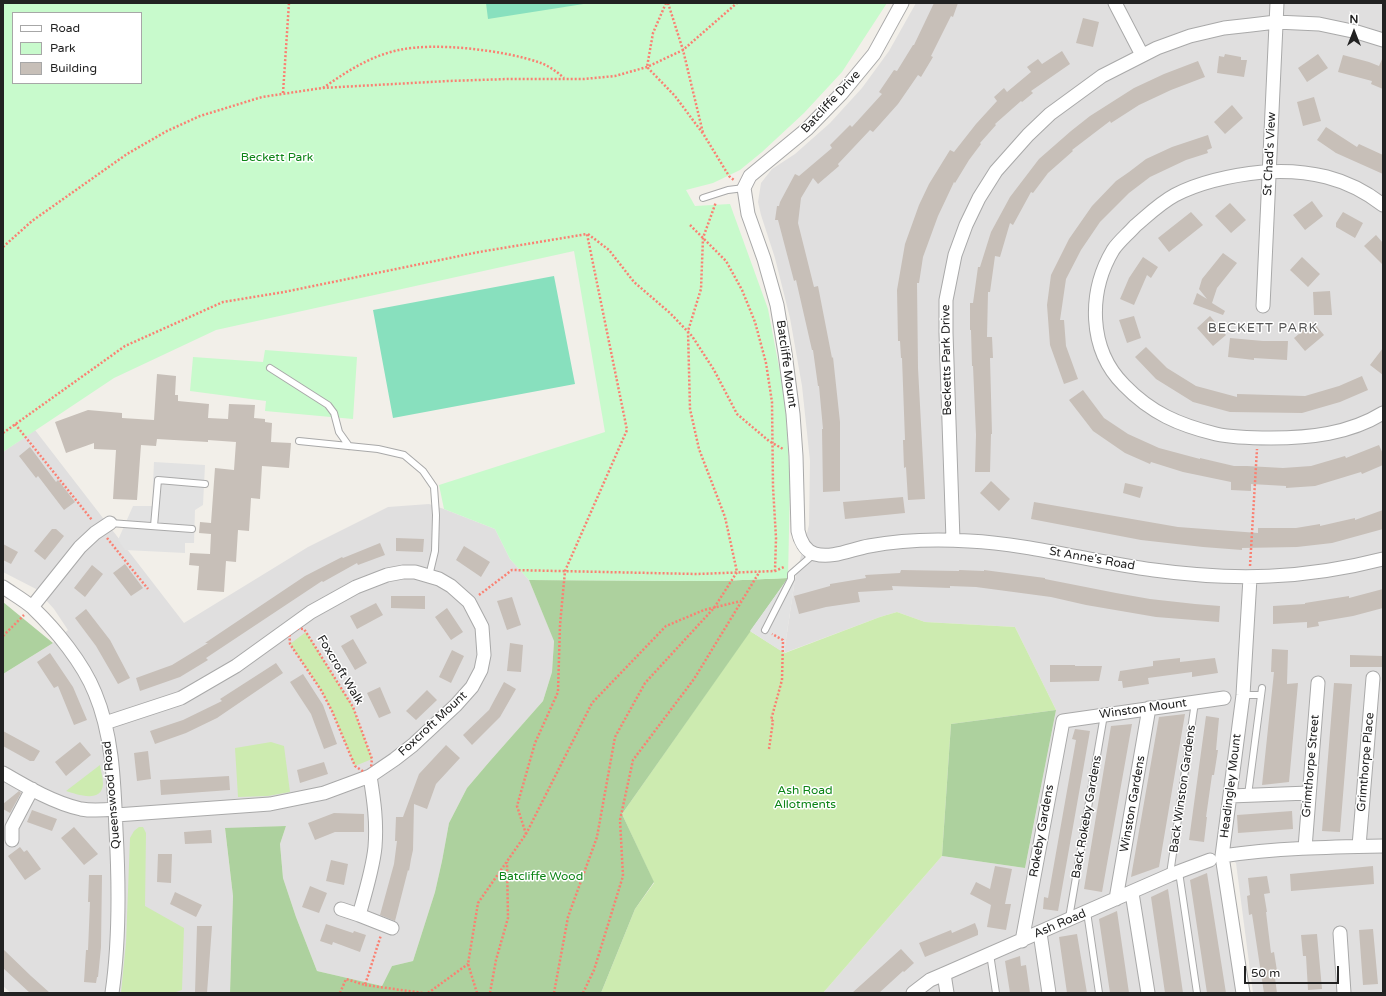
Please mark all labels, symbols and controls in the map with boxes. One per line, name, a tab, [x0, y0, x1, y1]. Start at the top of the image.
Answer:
legend	[12, 12, 142, 84]
north arrow	[1334, 12, 1374, 52]
text: N	[1350, 13, 1358, 26]
text: Road	[50, 21, 80, 35]
text: Park	[50, 41, 76, 55]
text: Building	[50, 61, 97, 75]
street label: Batcliffe Drive	[798, 68, 864, 136]
street label: St Chad's View	[1261, 112, 1279, 196]
park label: Beckett Park	[241, 151, 313, 165]
street label: Becketts Park Drive	[939, 304, 955, 416]
street label: Batcliffe Mount	[773, 319, 799, 409]
district label: BECKETT PARK	[1208, 321, 1318, 337]
street label: St Anne's Road	[1048, 544, 1136, 574]
street label: Foxcroft Walk	[314, 633, 366, 707]
street label: Foxcroft Mount	[396, 689, 470, 759]
street label: Winston Mount	[1098, 696, 1188, 722]
street label: Grimthorpe Place	[1354, 712, 1378, 812]
street label: Grimthorpe Street	[1299, 714, 1323, 818]
street label: Back Winston Gardens	[1167, 724, 1199, 854]
street label: Headingley Mount	[1217, 733, 1245, 839]
street label: Queenswood Road	[100, 740, 124, 850]
street label: Back Rokeby Gardens	[1069, 754, 1105, 880]
street label: Winston Gardens	[1117, 755, 1149, 853]
park label: Ash Road Allotments	[774, 784, 836, 812]
street label: Rokeby Gardens	[1027, 784, 1057, 878]
park label: Batcliffe Wood	[499, 870, 583, 884]
street label: Ash Road	[1032, 907, 1088, 941]
scale bar	[1246, 958, 1341, 984]
text: 50 m	[1251, 966, 1280, 980]

